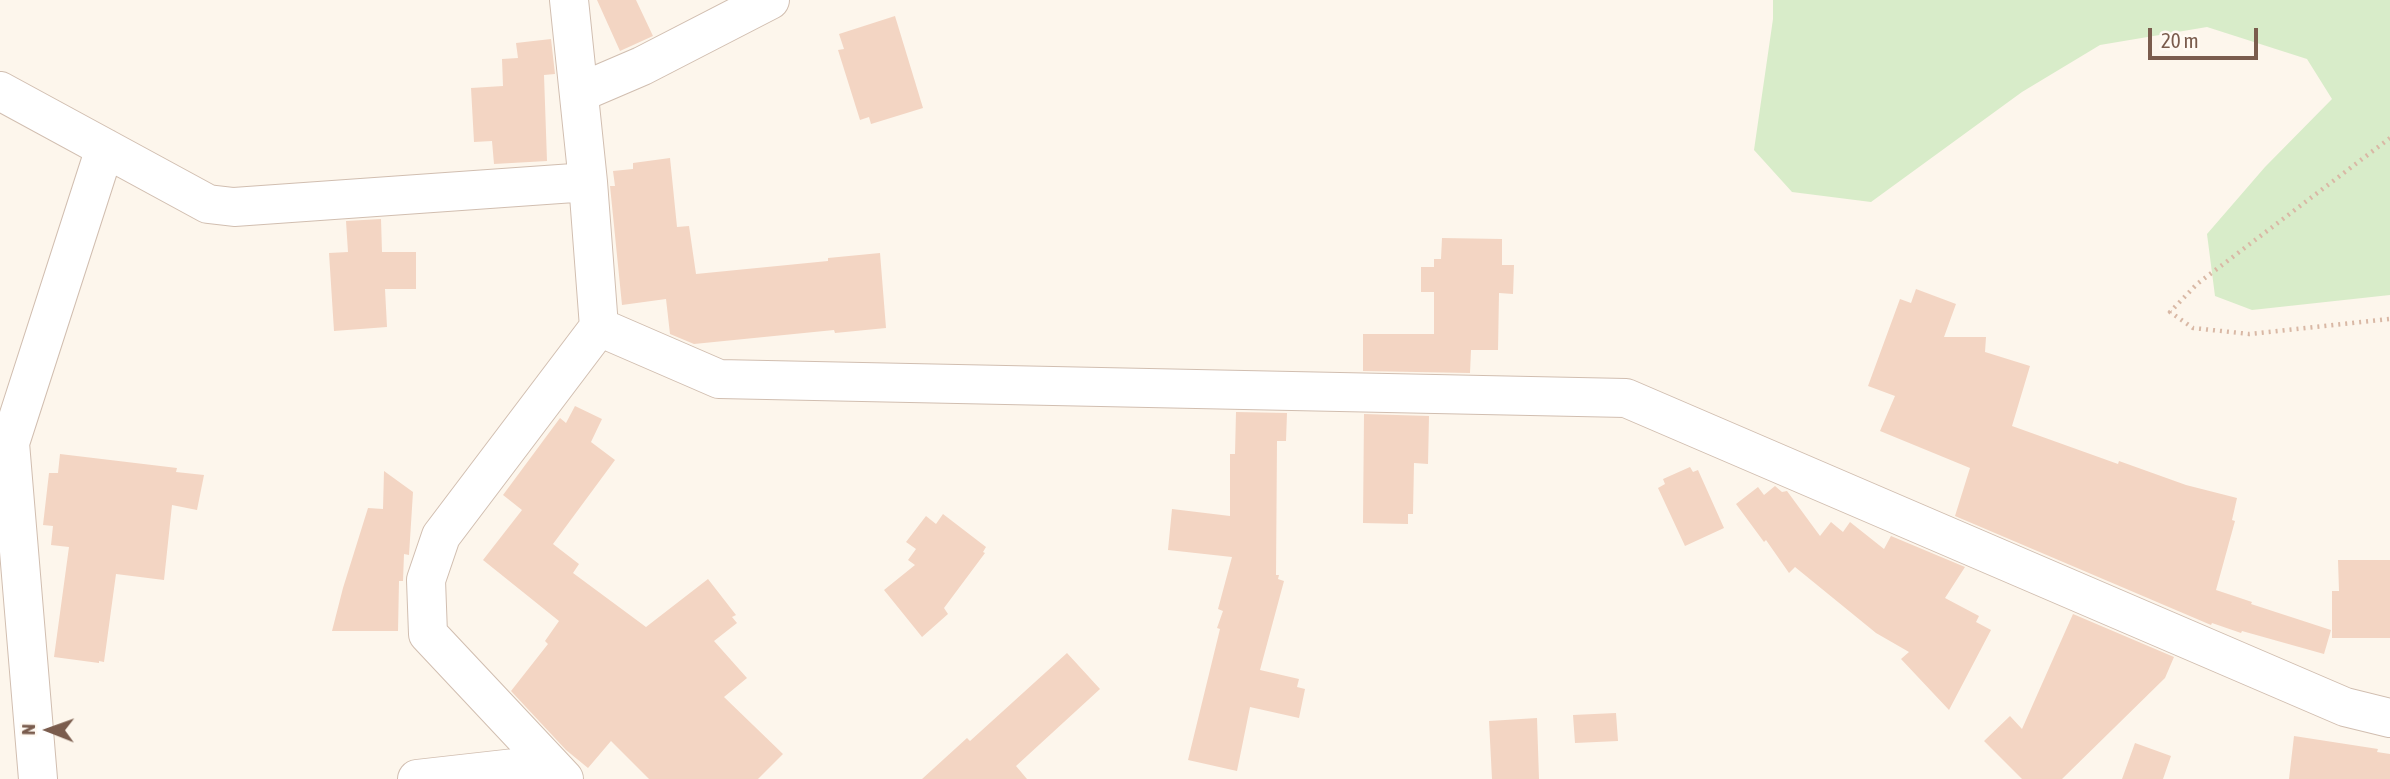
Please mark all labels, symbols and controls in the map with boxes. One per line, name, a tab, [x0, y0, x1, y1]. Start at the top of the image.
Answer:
scale bar	[2152, 14, 2262, 58]
text: 20 m	[2161, 28, 2199, 52]
north arrow	[14, 695, 84, 765]
text: N	[17, 724, 39, 735]

